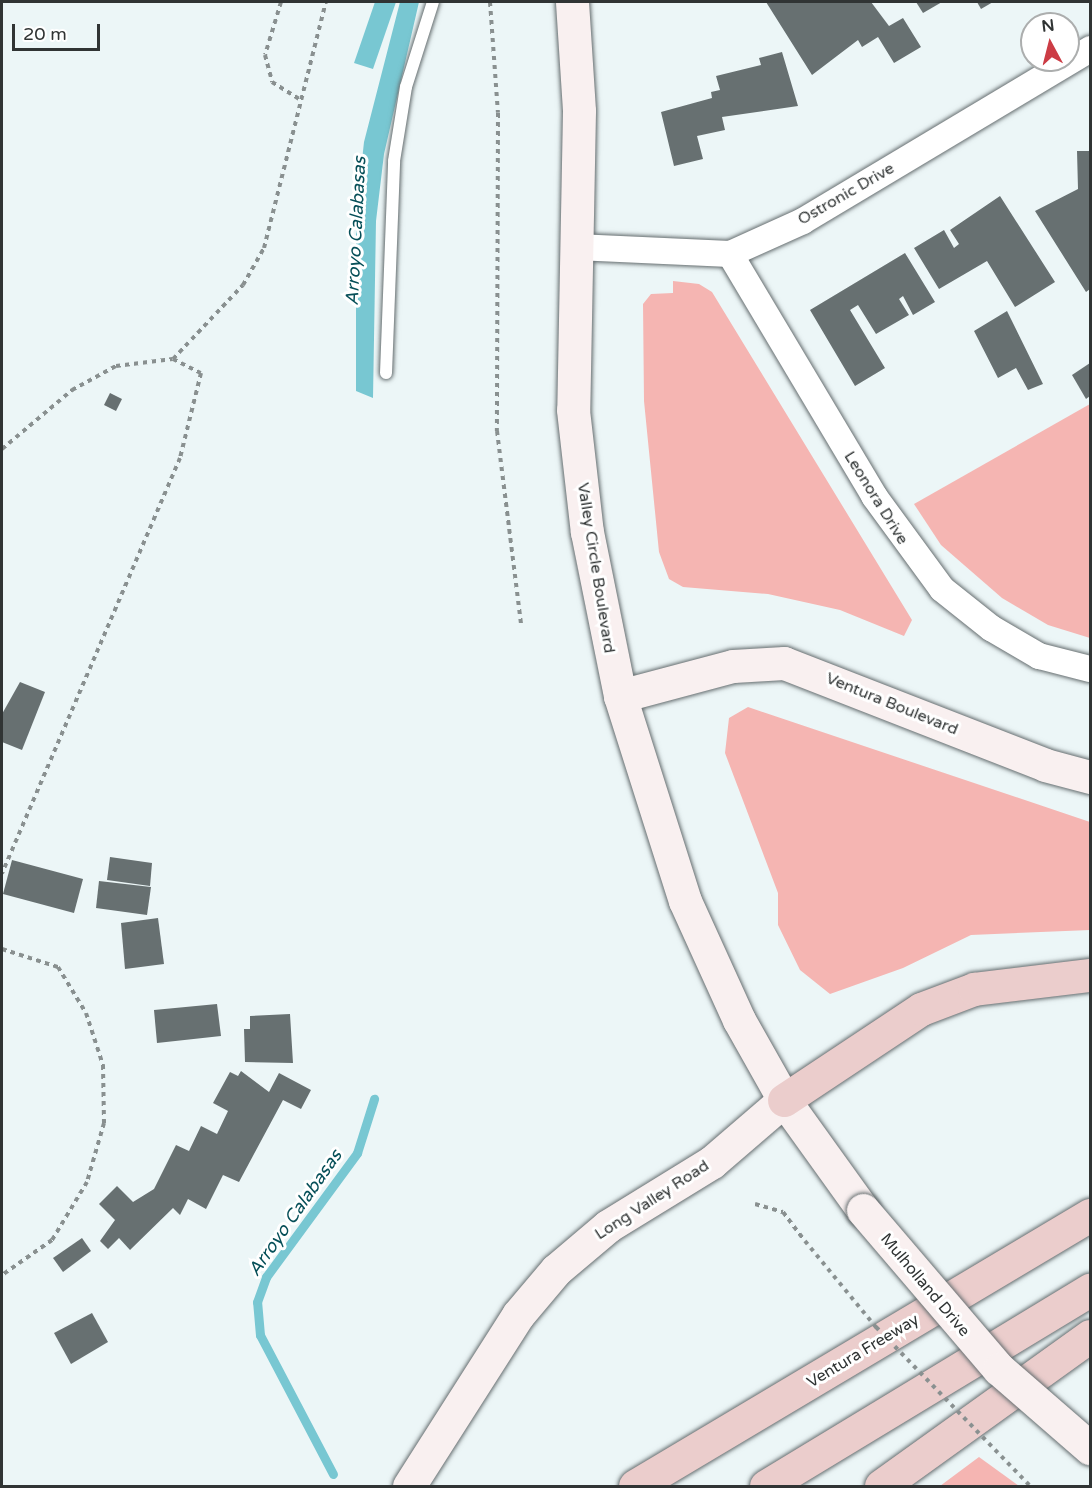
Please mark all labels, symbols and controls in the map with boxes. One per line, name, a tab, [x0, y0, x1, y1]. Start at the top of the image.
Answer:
scale bar	[15, 12, 104, 50]
north arrow	[1020, 12, 1080, 72]
text: N	[1040, 15, 1056, 37]
text: 20 m	[23, 23, 67, 45]
water label: Arroyo Calabasas	[341, 156, 371, 306]
street label: Ostronic Drive	[794, 159, 898, 229]
street label: Leonora Drive	[840, 448, 912, 548]
street label: Valley Circle Boulevard	[573, 481, 619, 655]
street label: Ventura Boulevard	[823, 669, 961, 739]
water label: Arroyo Calabasas	[243, 1146, 347, 1280]
street label: Long Valley Road	[591, 1156, 713, 1244]
street label: Mulholland Drive	[876, 1229, 974, 1341]
street label: Ventura Freeway	[804, 1310, 922, 1392]

